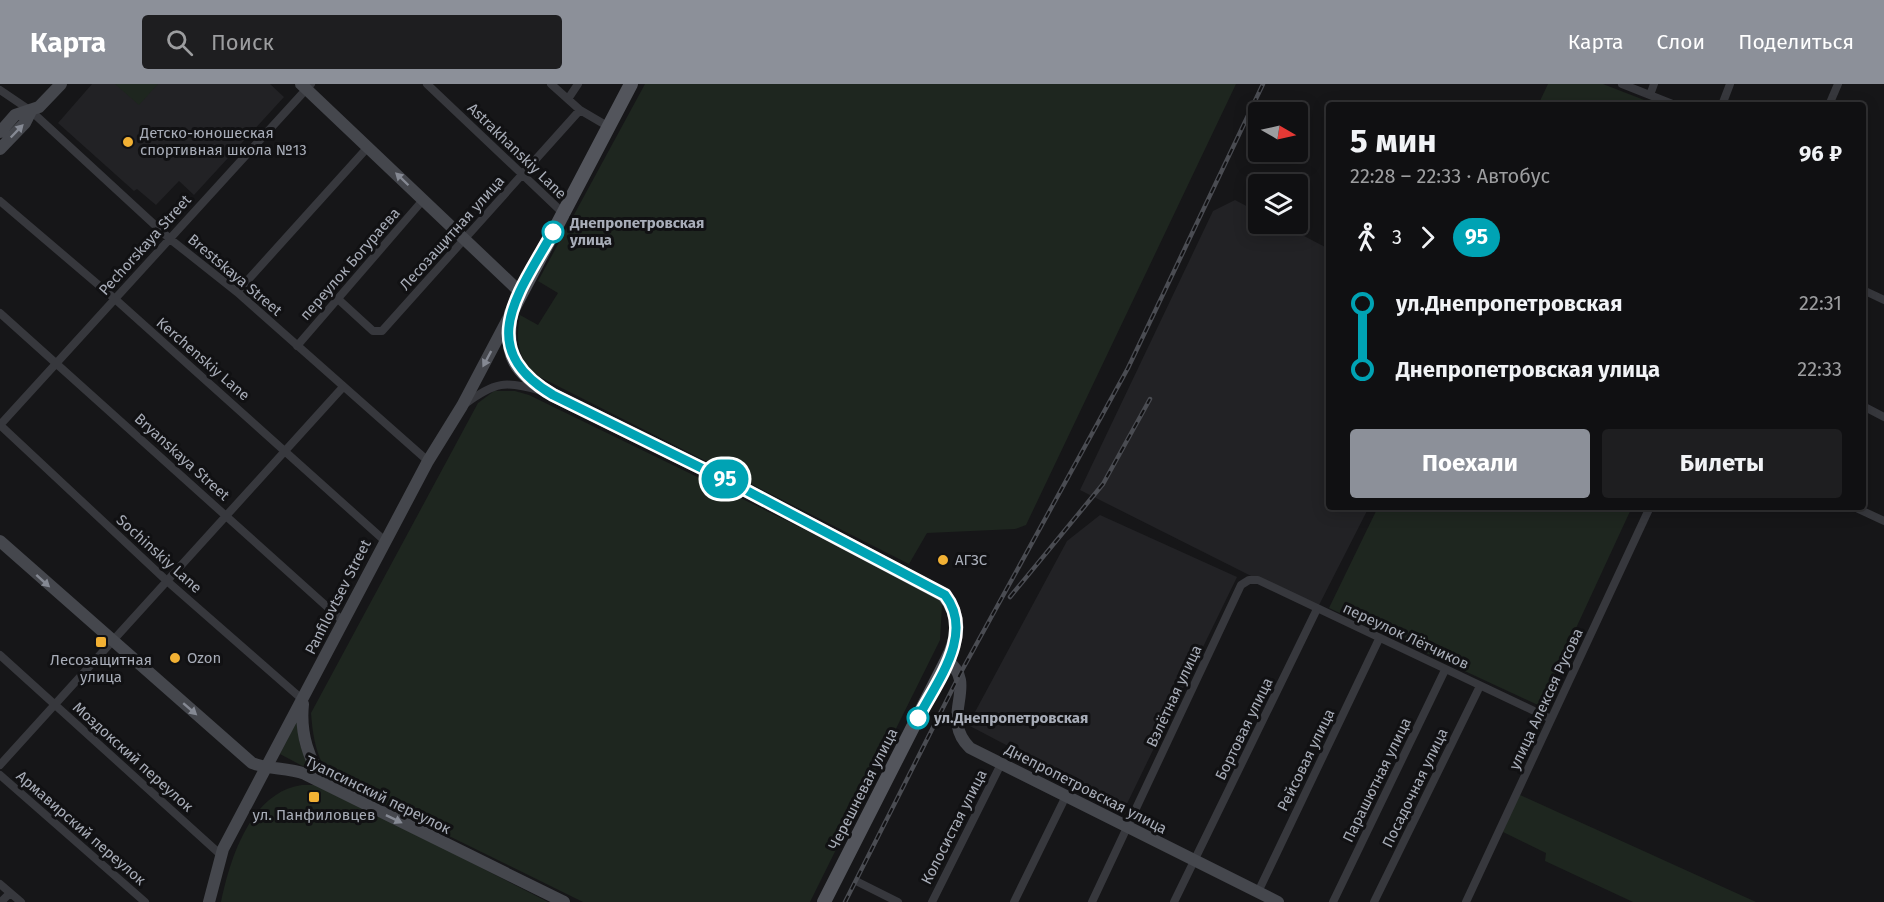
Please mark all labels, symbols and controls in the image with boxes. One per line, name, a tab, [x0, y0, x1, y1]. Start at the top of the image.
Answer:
search box	[142, 15, 562, 69]
text: Карта	[30, 26, 106, 59]
icon: search	[163, 26, 196, 59]
text: Поиск	[211, 29, 274, 56]
text: Карта	[1568, 29, 1624, 55]
text: Слои	[1657, 29, 1705, 55]
text: Поделиться	[1738, 29, 1854, 55]
street label: Astrakhanskiy Lane	[464, 99, 570, 203]
north arrow	[1248, 102, 1308, 162]
map controls	[1248, 102, 1308, 234]
text: 5 мин	[1350, 121, 1437, 161]
place label: Детско-юношеская спортивная школа №13	[139, 124, 307, 159]
one-way arrow	[10, 125, 24, 139]
marker: Детско-юношеская спортивная школа №13	[121, 135, 135, 149]
text: 96 ₽	[1799, 140, 1842, 167]
text: 22:28 – 22:33 · Автобус	[1350, 164, 1550, 188]
one-way arrow	[394, 172, 409, 186]
street label: Лесозащитная улица	[396, 172, 508, 294]
button: layers	[1248, 174, 1308, 234]
street label: Pechorskaya Street	[95, 191, 195, 299]
street label: переулок Богураева	[296, 204, 404, 324]
place label: Днепропетровская улица	[569, 214, 704, 249]
marker: Днепропетровская улица	[542, 221, 564, 243]
icon: walk	[1350, 221, 1383, 254]
icon: forward	[1411, 221, 1444, 254]
text: 95	[1465, 224, 1488, 250]
text: 3	[1392, 225, 1402, 249]
street label: Brestskaya Street	[184, 230, 286, 320]
text: ул.Днепропетровская	[1396, 290, 1622, 317]
text: 22:31	[1799, 291, 1842, 315]
street label: Kerchenskiy Lane	[153, 314, 253, 404]
one-way arrow	[482, 351, 491, 368]
text: Днепропетровская улица	[1396, 356, 1660, 383]
text: 22:33	[1797, 357, 1842, 381]
street label: Bryanskaya Street	[131, 410, 234, 505]
button: Поехали	[1350, 429, 1590, 498]
button: Билеты	[1602, 429, 1842, 498]
line badge: 95	[698, 460, 752, 498]
text: 95	[713, 466, 737, 492]
street label: Sochinskiy Lane	[113, 511, 205, 597]
street label: Panfilovtsev Street	[301, 536, 375, 657]
place label: АГЗС	[955, 551, 988, 569]
marker: АГЗС	[936, 553, 950, 567]
one-way arrow	[36, 573, 50, 587]
street label: переулок Лётчиков	[1340, 599, 1472, 673]
street label: улица Алексея Русова	[1505, 625, 1587, 773]
marker: Лесозащитная улица	[94, 635, 108, 649]
street label: Взлётная улица	[1143, 642, 1205, 750]
place label: Ozon	[187, 649, 221, 667]
place label: Лесозащитная улица	[50, 651, 152, 686]
marker: Ozon	[168, 651, 182, 665]
street label: Бортовая улица	[1211, 675, 1277, 783]
street label: Моздокский переулок	[69, 698, 197, 816]
one-way arrow	[182, 703, 198, 716]
street label: Рейсовая улица	[1273, 706, 1339, 814]
marker: ул.Днепропетровская	[907, 707, 929, 729]
place label: ул.Днепропетровская	[933, 709, 1088, 727]
street label: Парашютная улица	[1339, 715, 1415, 845]
street label: Черешневая улица	[825, 725, 901, 853]
street label: Посадочная улица	[1378, 725, 1452, 851]
street label: Днепропетровская улица	[1001, 740, 1170, 838]
street label: Туапсинский переулок	[302, 752, 454, 838]
street label: Армавирский переулок	[13, 767, 150, 889]
street label: Колосистая улица	[917, 767, 991, 887]
marker: ул. Панфиловцев	[307, 790, 321, 804]
place label: ул. Панфиловцев	[253, 806, 375, 824]
one-way arrow	[385, 815, 402, 824]

